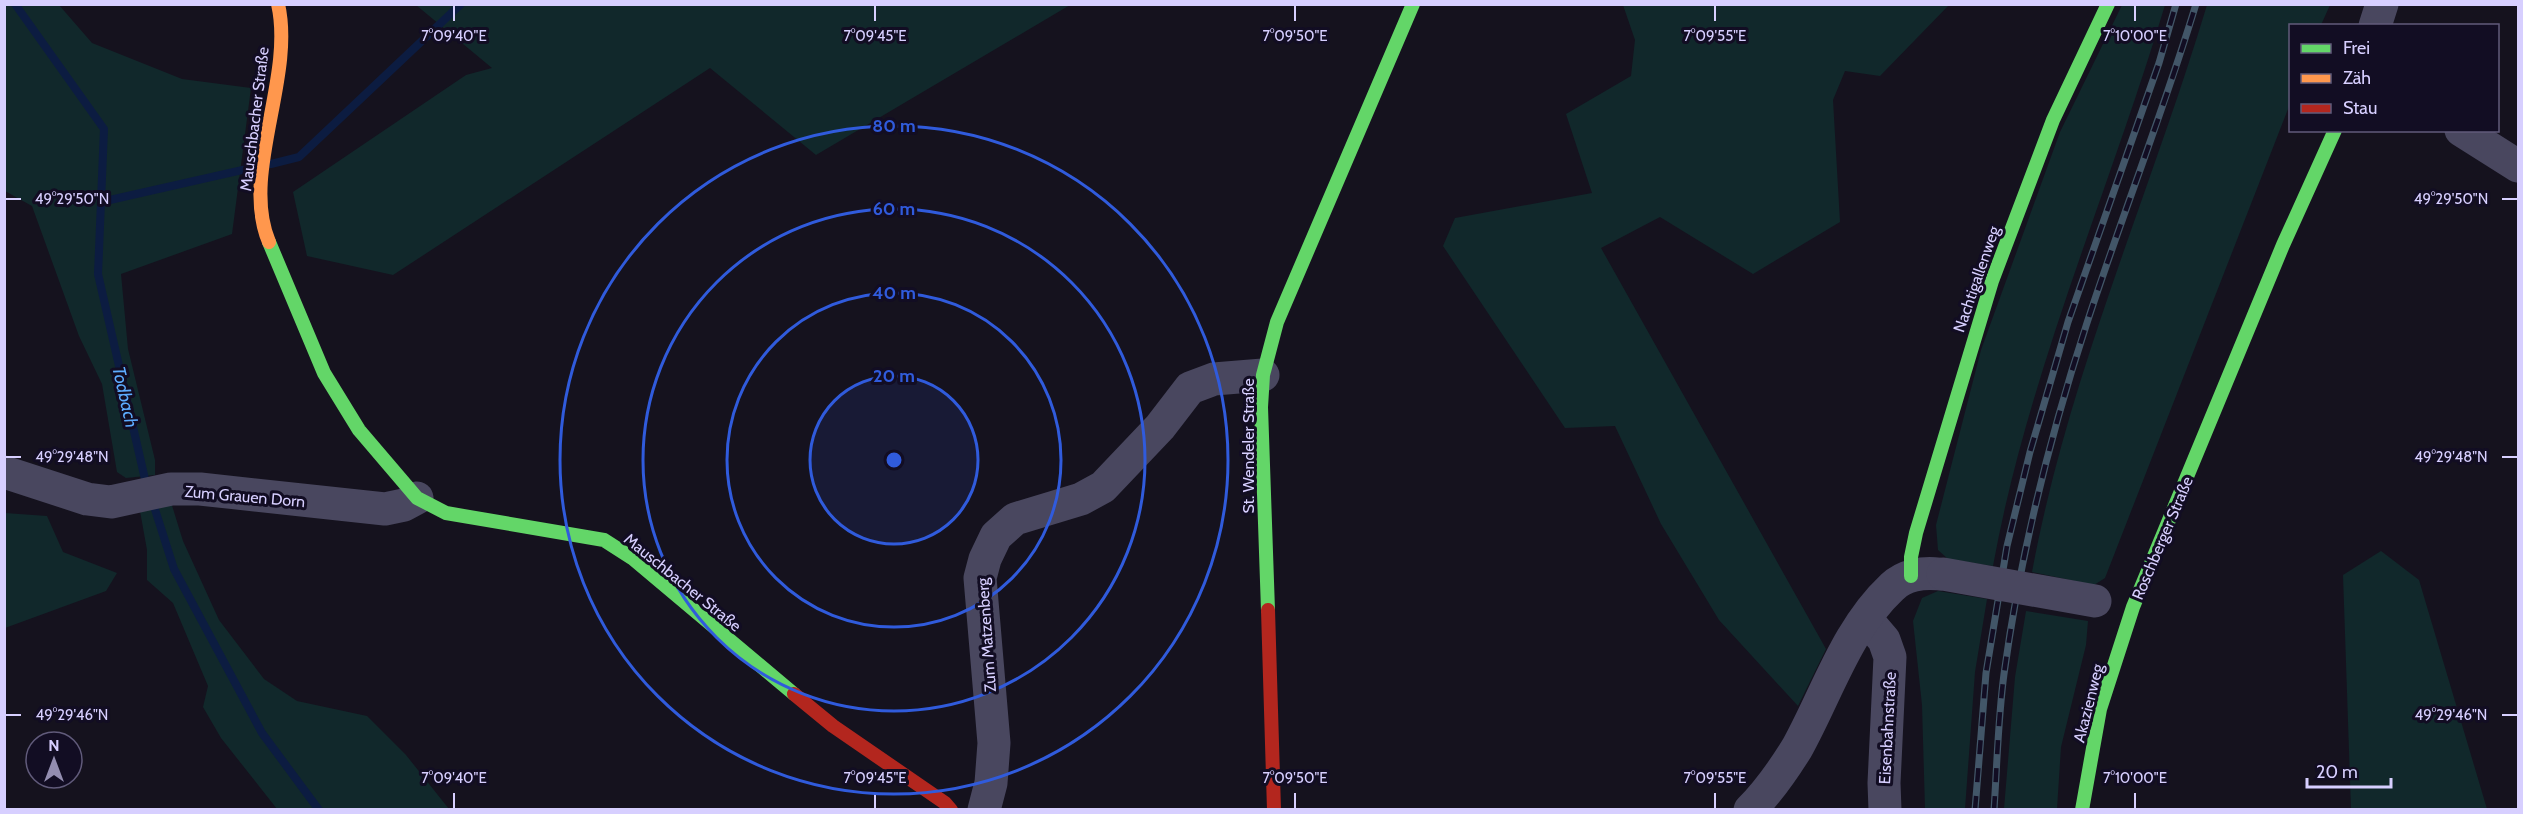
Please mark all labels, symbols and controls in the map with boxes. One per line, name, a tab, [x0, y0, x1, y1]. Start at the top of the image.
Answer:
legend	[2289, 24, 2499, 132]
text: 7°09'40"E	[421, 27, 487, 45]
text: 7°09'45"E	[843, 27, 907, 45]
text: 7°09'50"E	[1262, 27, 1328, 45]
text: 7°09'55"E	[1684, 27, 1746, 45]
text: 7°10'00"E	[2103, 27, 2167, 45]
text: Frei	[2343, 37, 2370, 59]
street label: Mauschbacher Straße	[236, 46, 273, 192]
text: Zäh	[2343, 67, 2371, 89]
text: Stau	[2343, 97, 2377, 119]
text: 80 m	[872, 115, 916, 137]
text: 49°29'50"N	[35, 190, 109, 208]
text: 49°29'50"N	[2414, 190, 2488, 208]
text: 60 m	[873, 198, 915, 220]
street label: Nachtigallenweg	[1949, 223, 2004, 335]
text: 40 m	[872, 282, 916, 304]
water label: Todbach	[107, 364, 143, 430]
text: 20 m	[873, 365, 915, 387]
street label: St. Wendeler Straße	[1239, 378, 1258, 514]
text: 49°29'48"N	[35, 448, 109, 466]
text: 49°29'48"N	[2414, 448, 2488, 466]
centre of rings	[884, 450, 904, 470]
street label: Roschberger Straße	[2128, 474, 2197, 603]
street label: Zum Grauen Dorn	[184, 482, 306, 511]
street label: Mauschbacher Straße	[620, 529, 745, 636]
street label: Zum Matzenberg	[973, 576, 1000, 693]
street label: Akazienweg	[2070, 661, 2108, 744]
street label: Eisenbahnstraße	[1875, 671, 1900, 785]
text: 49°29'46"N	[36, 706, 108, 724]
text: 49°29'46"N	[2415, 706, 2487, 724]
north arrow	[24, 730, 84, 790]
text: N	[48, 736, 60, 755]
scale bar	[2307, 751, 2391, 789]
text: 20 m	[2316, 761, 2358, 783]
text: 7°09'40"E	[421, 769, 487, 787]
text: 7°09'45"E	[843, 769, 907, 787]
text: 7°09'50"E	[1262, 769, 1328, 787]
text: 7°09'55"E	[1684, 769, 1746, 787]
text: 7°10'00"E	[2103, 769, 2167, 787]

